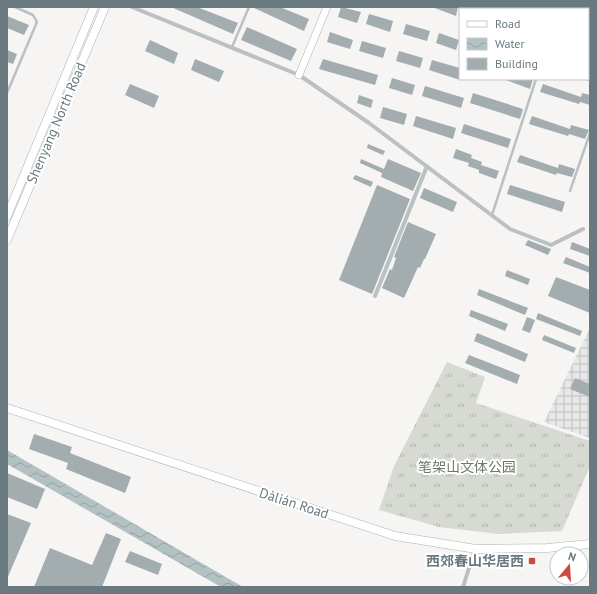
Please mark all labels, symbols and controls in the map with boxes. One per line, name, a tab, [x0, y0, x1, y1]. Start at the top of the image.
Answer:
legend	[459, 8, 589, 80]
text: Road	[495, 16, 520, 31]
text: Water	[495, 36, 525, 51]
text: Building	[495, 56, 538, 71]
street label: Shenyang North Road	[22, 60, 90, 186]
park label: 笔架山文体公园	[418, 458, 516, 476]
street label: Dàlián Road	[257, 483, 331, 523]
north arrow	[549, 546, 589, 586]
text: N	[566, 549, 578, 564]
place label: 西郊春山华居西	[426, 552, 524, 570]
marker: 西郊春山华居西	[527, 556, 537, 566]

